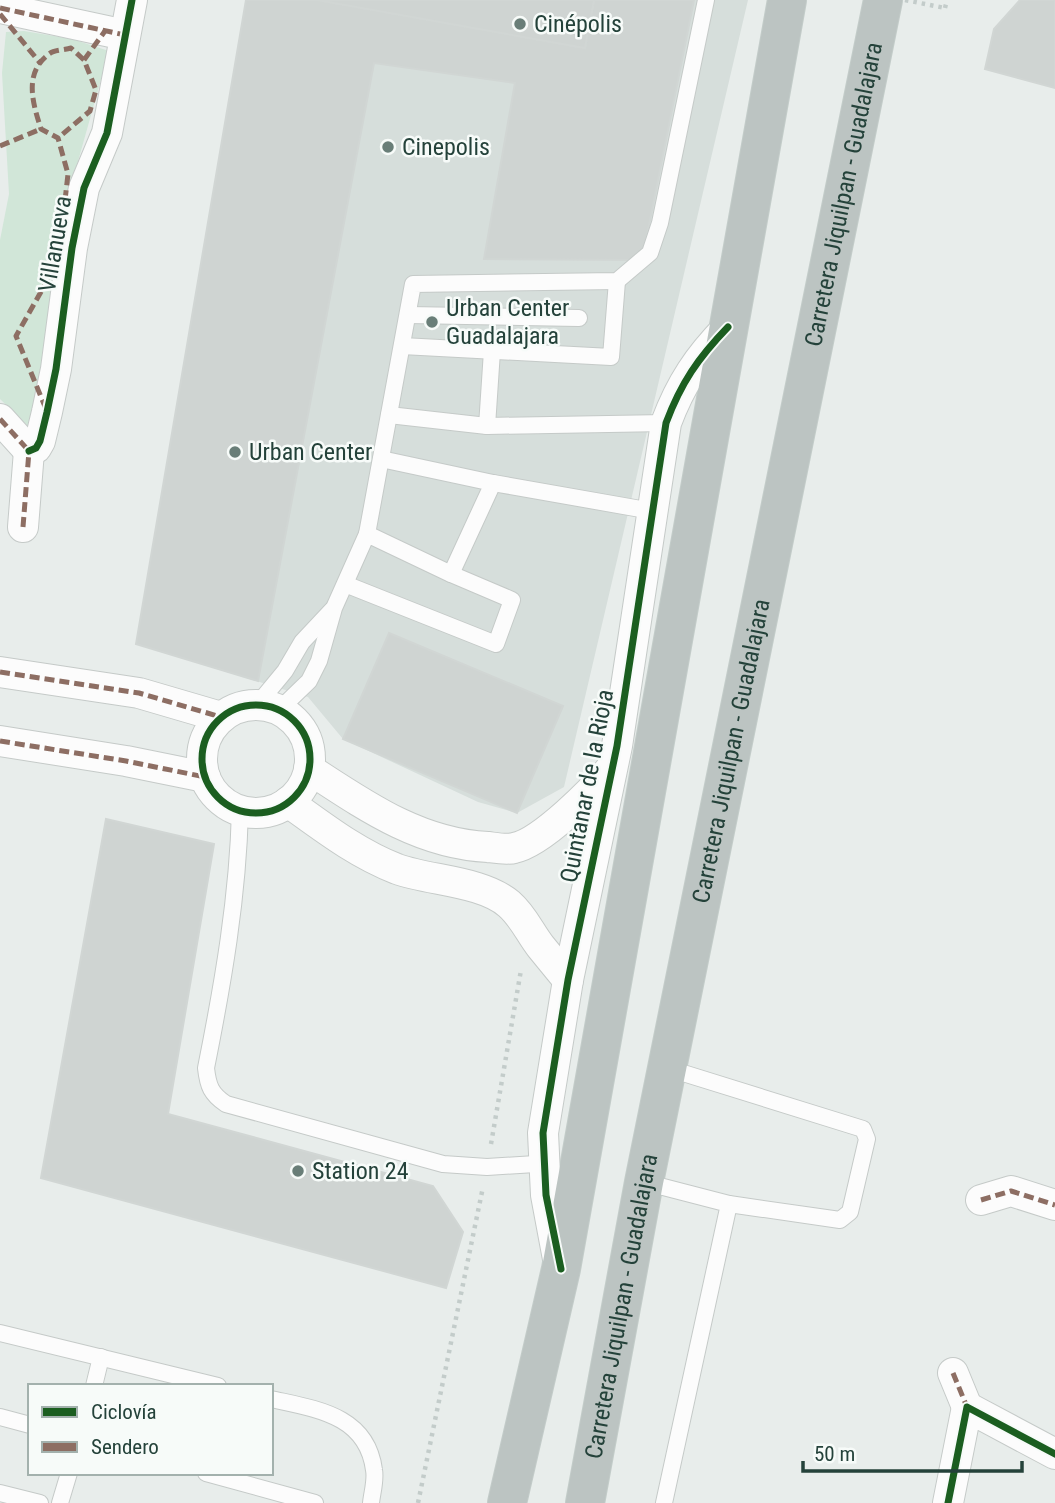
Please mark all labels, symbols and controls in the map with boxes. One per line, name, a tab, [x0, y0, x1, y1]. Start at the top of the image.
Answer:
place label: Cinépolis	[534, 10, 622, 38]
marker: Cinépolis	[512, 16, 528, 32]
street label: Carretera Jiquilpan - Guadalajara	[799, 40, 888, 349]
place label: Cinepolis	[402, 133, 490, 161]
marker: Cinepolis	[380, 139, 396, 155]
street label: Villanueva	[33, 194, 77, 294]
place label: Urban Center Guadalajara	[446, 294, 569, 350]
marker: Urban Center Guadalajara	[424, 314, 440, 330]
place label: Urban Center	[249, 438, 372, 466]
marker: Urban Center	[227, 444, 243, 460]
street label: Carretera Jiquilpan - Guadalajara	[687, 597, 776, 906]
street label: Quintanar de la Rioja	[555, 687, 619, 885]
street label: Carretera Jiquilpan - Guadalajara	[579, 1151, 663, 1461]
place label: Station 24	[312, 1157, 409, 1185]
marker: Station 24	[290, 1163, 306, 1179]
legend	[28, 1384, 273, 1475]
text: Ciclovía	[91, 1400, 157, 1424]
scale bar	[803, 1430, 1022, 1474]
text: Sendero	[91, 1435, 159, 1459]
text: 50 m	[814, 1442, 855, 1466]

